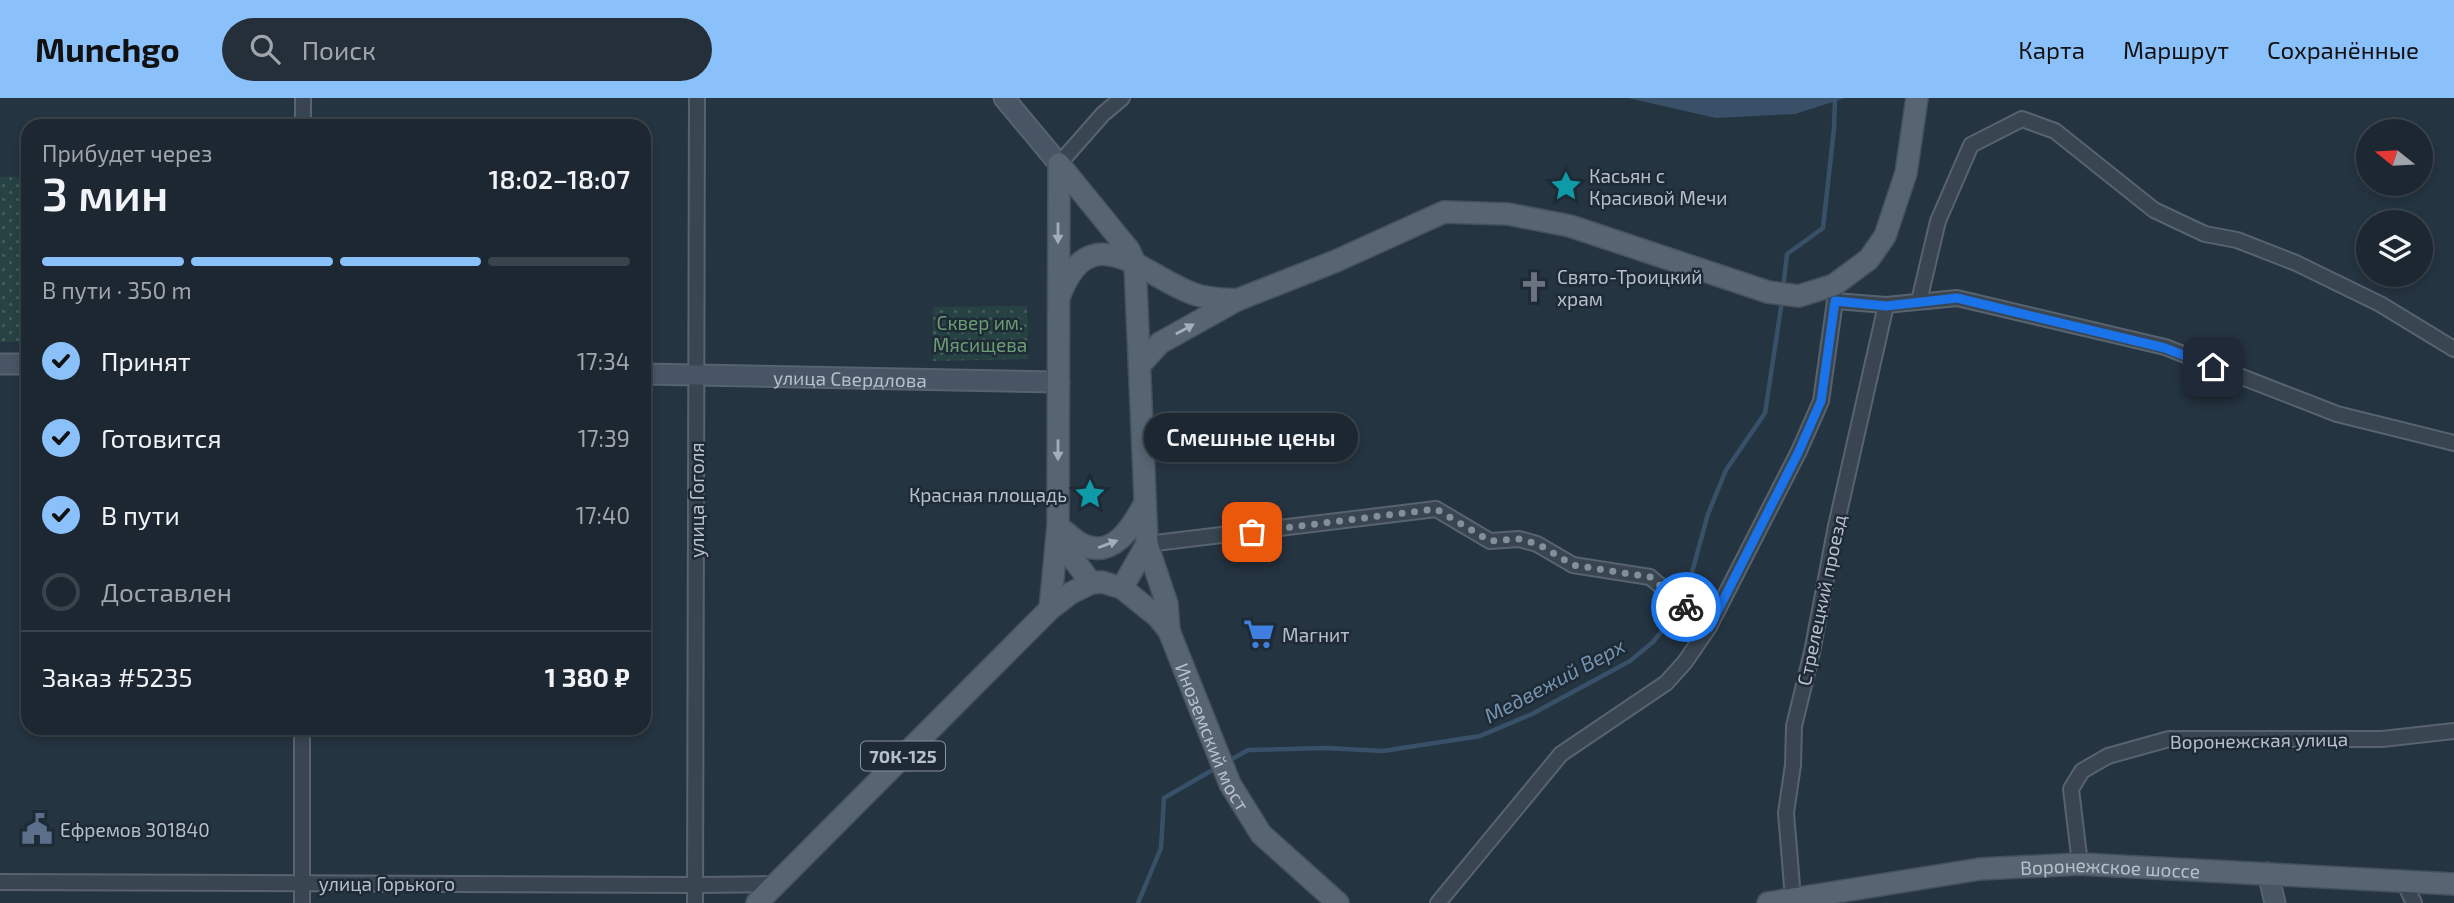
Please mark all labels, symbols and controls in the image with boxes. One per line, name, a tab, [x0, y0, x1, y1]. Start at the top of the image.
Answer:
search box	[222, 18, 712, 81]
text: Munchgo	[35, 29, 180, 69]
icon: search	[246, 30, 284, 68]
text: Поиск	[302, 34, 376, 65]
text: Карта	[2018, 35, 2085, 64]
text: Маршрут	[2123, 35, 2229, 64]
text: Сохранённые	[2267, 35, 2419, 64]
north arrow	[2356, 119, 2432, 196]
map controls	[2356, 119, 2433, 287]
text: Прибудет через	[42, 139, 212, 167]
text: 18:02–18:07	[489, 163, 630, 194]
place label: Касьян с Красивой Мечи	[1589, 164, 1727, 209]
text: 3 мин	[42, 165, 168, 220]
place icon: Касьян с Красивой Мечи	[1549, 169, 1583, 203]
button: layers	[2356, 210, 2433, 287]
one-way arrow	[1052, 222, 1064, 244]
place label: Свято-Троицкий храм	[1557, 265, 1702, 310]
church icon: Свято-Троицкий храм	[1517, 270, 1551, 304]
text: В пути · 350 m	[42, 276, 192, 304]
park label: Сквер им. Мясищева	[933, 311, 1027, 356]
one-way arrow	[1176, 323, 1195, 335]
pin	[2183, 337, 2243, 397]
icon: check	[42, 342, 80, 380]
text: Принят	[101, 345, 191, 376]
text: 17:34	[577, 347, 630, 375]
icon: home	[2194, 348, 2232, 386]
street label: улица Свердлова	[773, 365, 927, 391]
callout: Смешные цены	[1145, 413, 1359, 462]
icon: check	[42, 419, 80, 457]
text: Готовится	[101, 422, 222, 453]
text: Смешные цены	[1166, 423, 1336, 451]
text: 17:39	[578, 424, 630, 452]
one-way arrow	[1052, 439, 1064, 461]
street label: улица Гоголя	[685, 442, 709, 558]
place icon: Красная площадь	[1073, 477, 1107, 511]
place label: Красная площадь	[909, 483, 1067, 506]
icon: check	[42, 496, 80, 534]
text: В пути	[101, 499, 180, 530]
text: 17:40	[576, 501, 630, 529]
pin	[1222, 502, 1282, 562]
street label: Стрелецкий проезд	[1792, 512, 1850, 688]
icon: bag	[1233, 513, 1271, 551]
one-way arrow	[1097, 538, 1118, 549]
courier	[1651, 572, 1721, 642]
text: Доставлен	[101, 576, 232, 607]
icon: bike	[1667, 588, 1705, 626]
supermarket icon: Магнит	[1242, 617, 1276, 651]
place label: Магнит	[1282, 623, 1349, 646]
water label: Медвежий Верх	[1479, 632, 1629, 728]
street label: Иноземский мост	[1171, 659, 1255, 815]
text: Заказ #5235	[42, 661, 192, 692]
text: 1 380 ₽	[545, 661, 630, 692]
street label: Воронежская улица	[2170, 727, 2348, 754]
road number: 70К-125	[861, 742, 945, 770]
public building icon: Ефремов 301840	[20, 812, 54, 846]
place label: Ефремов 301840	[60, 818, 210, 841]
street label: Воронежское шоссе	[2019, 852, 2201, 882]
street label: улица Горького	[319, 872, 455, 896]

